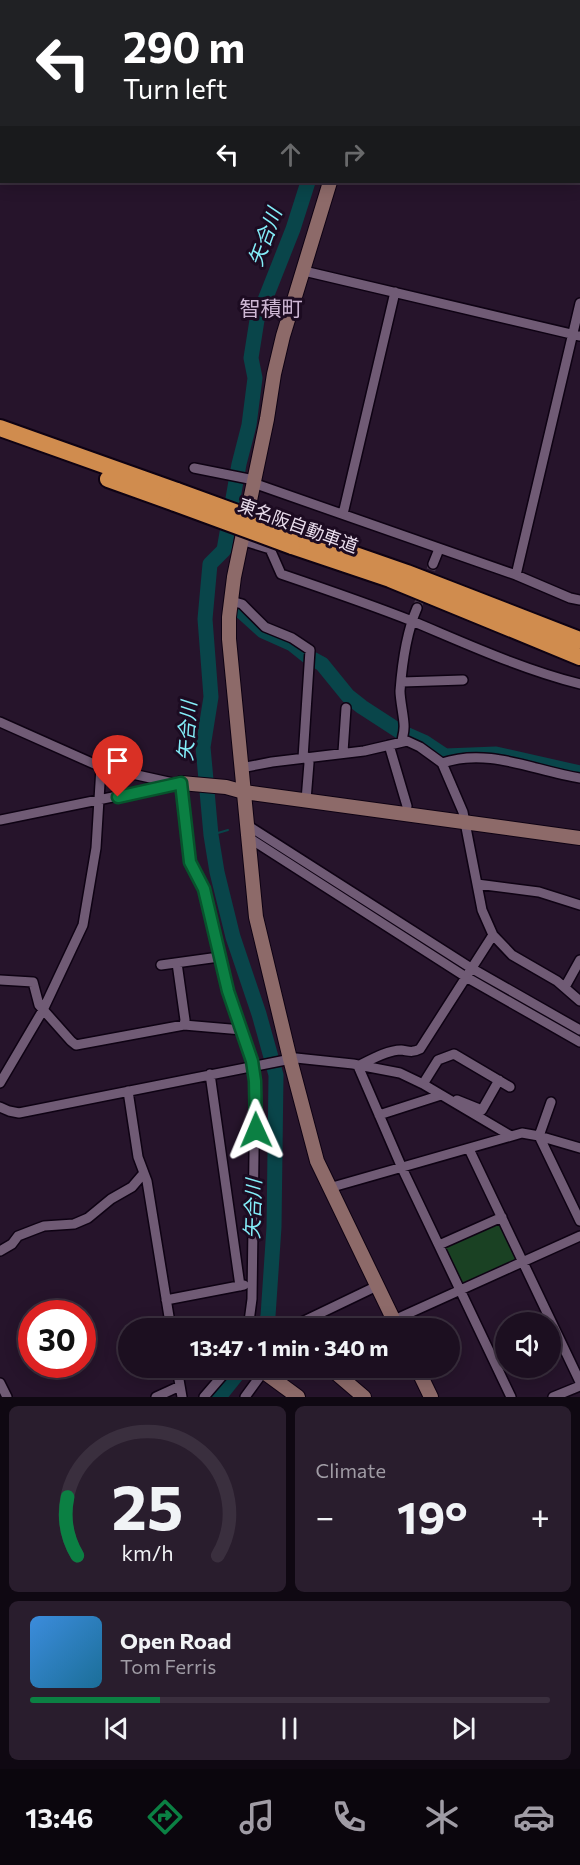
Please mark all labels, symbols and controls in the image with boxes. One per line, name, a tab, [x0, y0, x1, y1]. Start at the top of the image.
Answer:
text: 290 m	[123, 20, 245, 72]
icon: left	[24, 24, 102, 102]
text: Turn left	[123, 72, 227, 105]
icon: left	[211, 138, 244, 171]
icon: ahead	[274, 138, 307, 171]
icon: right	[337, 138, 370, 171]
water label: 矢合川	[243, 202, 286, 269]
district label: 智積町	[240, 295, 303, 320]
street label: 東名阪自動車道	[235, 493, 361, 557]
water label: 矢合川	[172, 698, 200, 762]
pin	[92, 735, 143, 797]
icon: arrive	[101, 744, 134, 777]
position arrow	[224, 1098, 288, 1162]
water label: 矢合川	[239, 1177, 265, 1239]
speed limit sign: 30	[18, 1300, 96, 1378]
map controls	[495, 1312, 561, 1378]
button: sound	[495, 1312, 561, 1378]
text: 13:47 · 1 min · 340 m	[190, 1334, 388, 1361]
text: Climate	[316, 1458, 386, 1482]
text: 25	[111, 1467, 183, 1543]
text: 19°	[397, 1488, 468, 1543]
text: −	[316, 1495, 334, 1536]
text: +	[531, 1495, 550, 1536]
text: km/h	[121, 1539, 173, 1565]
text: Open Road	[120, 1627, 231, 1654]
text: Tom Ferris	[120, 1654, 216, 1678]
icon: previous	[100, 1712, 133, 1745]
icon: pause	[273, 1712, 306, 1745]
icon: next	[447, 1712, 480, 1745]
icon: directions	[144, 1796, 186, 1838]
icon: music	[236, 1796, 278, 1838]
icon: phone	[328, 1796, 370, 1838]
icon: climate	[421, 1796, 463, 1838]
icon: car	[513, 1796, 555, 1838]
text: 13:46	[25, 1801, 93, 1834]

